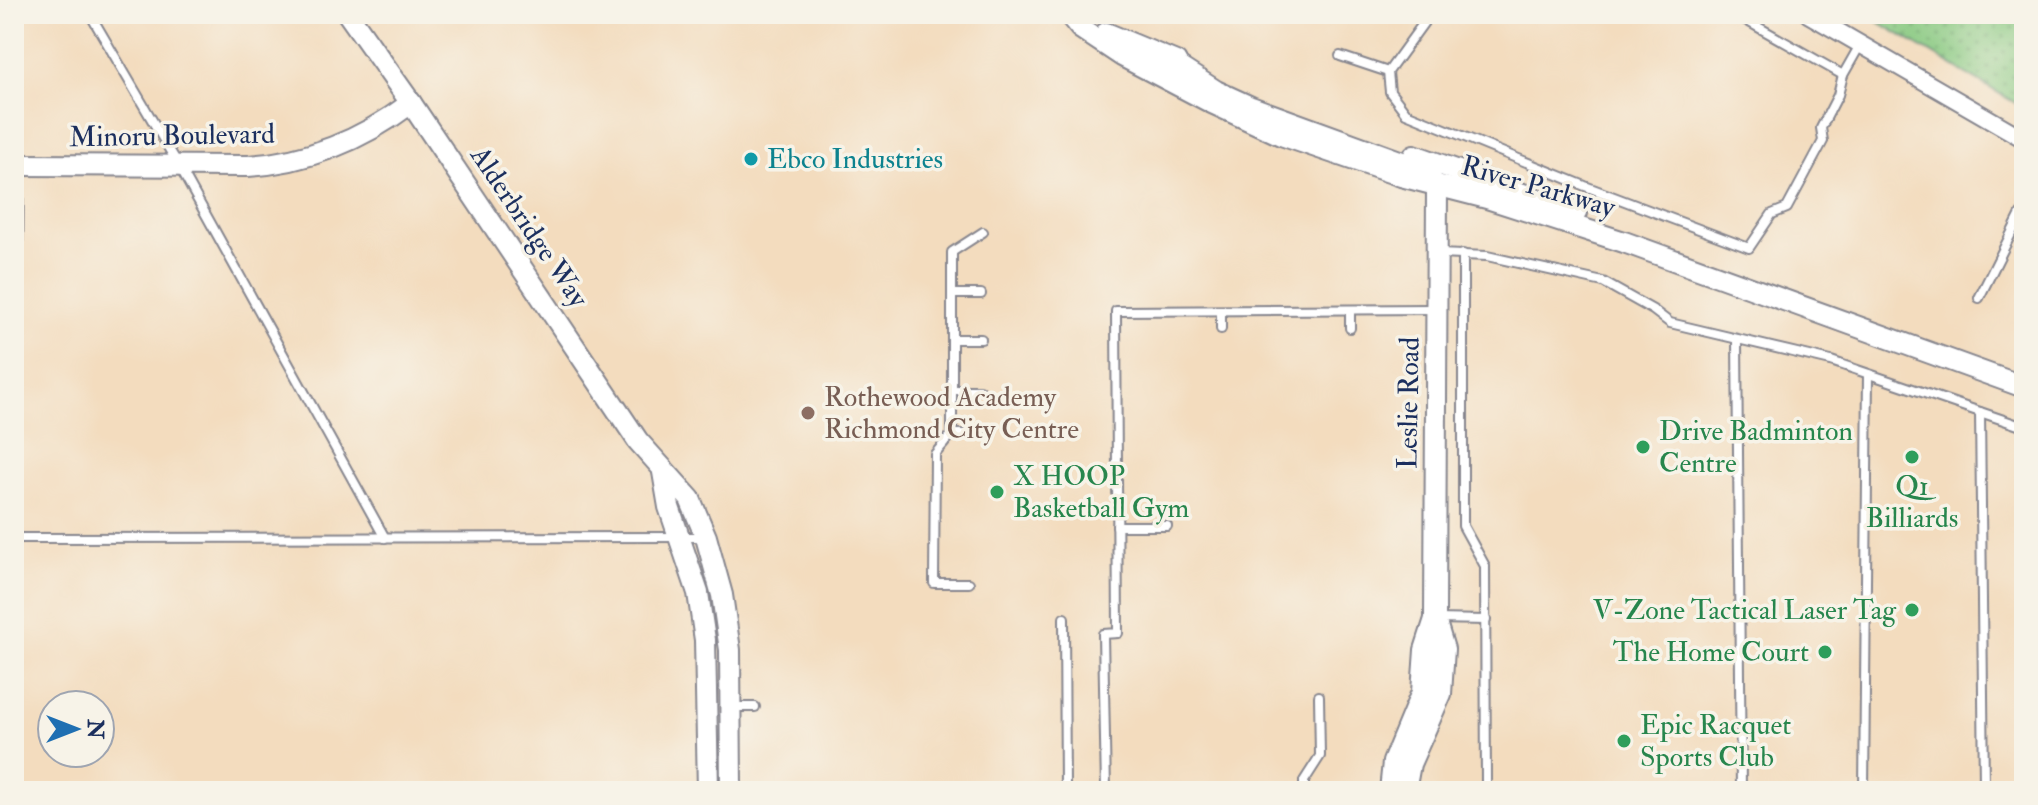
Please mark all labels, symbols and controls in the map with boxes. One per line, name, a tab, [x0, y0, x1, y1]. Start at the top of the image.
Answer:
street label: Minoru Boulevard	[69, 117, 275, 155]
street label: Alderbridge Way	[462, 139, 596, 315]
place label: Ebco Industries	[767, 142, 943, 177]
street label: River Parkway	[1457, 148, 1620, 226]
marker: Ebco Industries	[742, 150, 760, 168]
street label: Leslie Road	[1390, 336, 1428, 469]
place label: Rothewood Academy Richmond City Centre	[824, 380, 1079, 447]
marker: Rothewood Academy Richmond City Centre	[799, 404, 817, 422]
place label: Drive Badminton Centre	[1659, 414, 1853, 481]
marker: Drive Badminton Centre	[1634, 438, 1652, 456]
marker: Q1 Billiards	[1903, 448, 1921, 466]
place label: X HOOP Basketball Gym	[1013, 459, 1190, 526]
place label: Q1 Billiards	[1866, 469, 1958, 536]
marker: X HOOP Basketball Gym	[988, 483, 1006, 501]
place label: V-Zone Tactical Laser Tag	[1593, 593, 1897, 628]
marker: V-Zone Tactical Laser Tag	[1903, 601, 1921, 619]
place label: The Home Court	[1613, 635, 1809, 670]
marker: The Home Court	[1816, 643, 1834, 661]
north arrow	[36, 689, 116, 769]
place label: Epic Racquet Sports Club	[1640, 708, 1791, 775]
text: N	[81, 718, 109, 739]
marker: Epic Racquet Sports Club	[1615, 732, 1633, 750]

